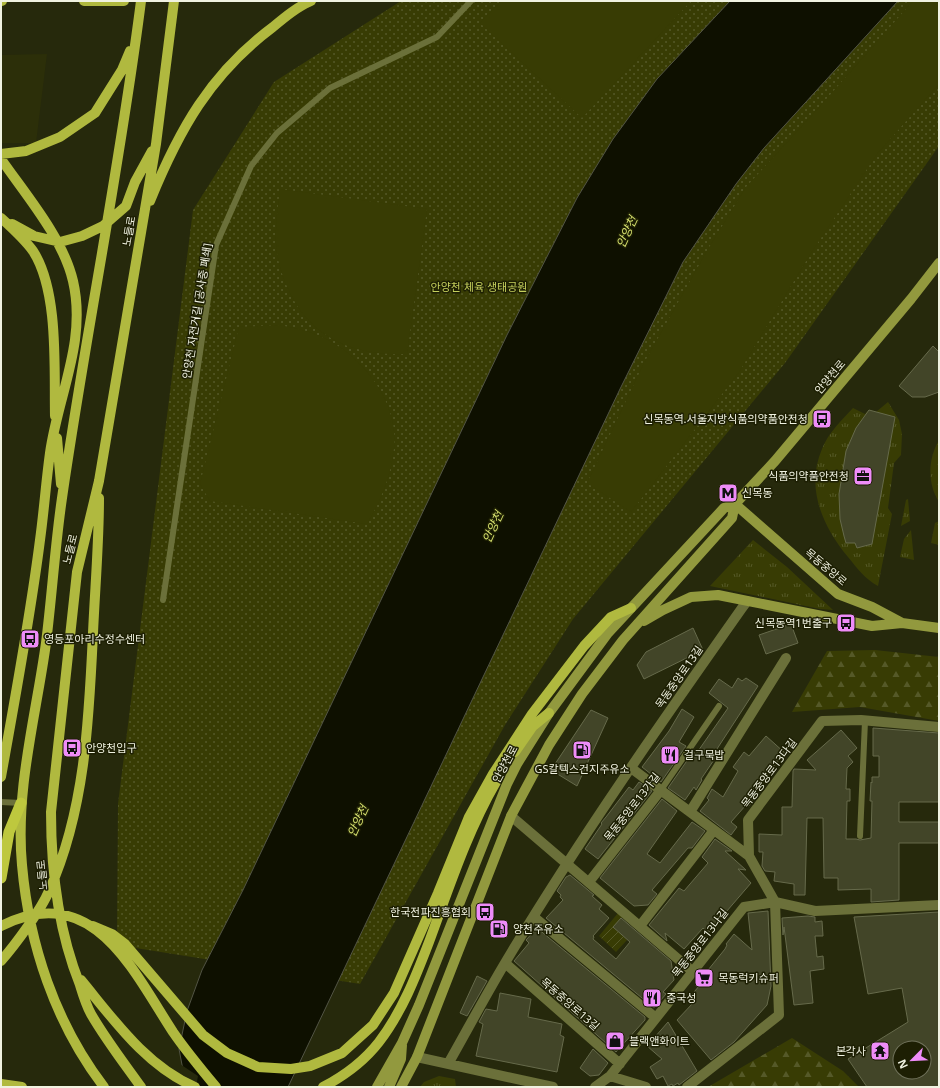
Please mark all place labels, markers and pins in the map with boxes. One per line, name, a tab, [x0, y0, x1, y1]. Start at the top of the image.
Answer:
bus stop icon: 신목동역.서울지방식품의약품안전청	[811, 408, 833, 430]
place label: 신목동역.서울지방식품의약품안전청	[643, 411, 808, 426]
office icon: 식품의약품안전청	[852, 465, 874, 487]
place label: 식품의약품안전청	[768, 468, 849, 483]
metro station icon: 신목동	[717, 482, 739, 504]
place label: 신목동	[742, 485, 772, 500]
bus stop icon: 신목동역1번출구	[835, 612, 857, 634]
place label: 신목동역1번출구	[755, 615, 832, 630]
bus stop icon: 영등포아리수정수센터	[19, 628, 41, 650]
place label: 영등포아리수정수센터	[44, 631, 145, 646]
bus stop icon: 안양천입구	[61, 737, 83, 759]
fuel station icon: GS칼텍스건지주유소	[571, 739, 593, 761]
place label: 안양천입구	[86, 740, 137, 755]
restaurant icon: 걸구묵밥	[659, 744, 681, 766]
place label: 걸구묵밥	[684, 747, 724, 762]
place label: GS칼텍스건지주유소	[534, 761, 630, 776]
bus stop icon: 한국전파진흥협회	[474, 901, 496, 923]
place label: 한국전파진흥협회	[390, 904, 471, 919]
fuel station icon: 양천주유소	[488, 918, 510, 940]
place label: 양천주유소	[513, 921, 564, 936]
supermarket icon: 목동럭키슈퍼	[693, 967, 715, 989]
place label: 목동럭키슈퍼	[718, 970, 779, 985]
restaurant icon: 중국성	[641, 987, 663, 1009]
place label: 중국성	[666, 990, 696, 1005]
shop icon: 블랙앤화이트	[604, 1030, 626, 1052]
place label: 블랙앤화이트	[629, 1033, 690, 1048]
temple icon: 본각사	[869, 1040, 891, 1062]
place label: 본각사	[836, 1043, 866, 1058]

